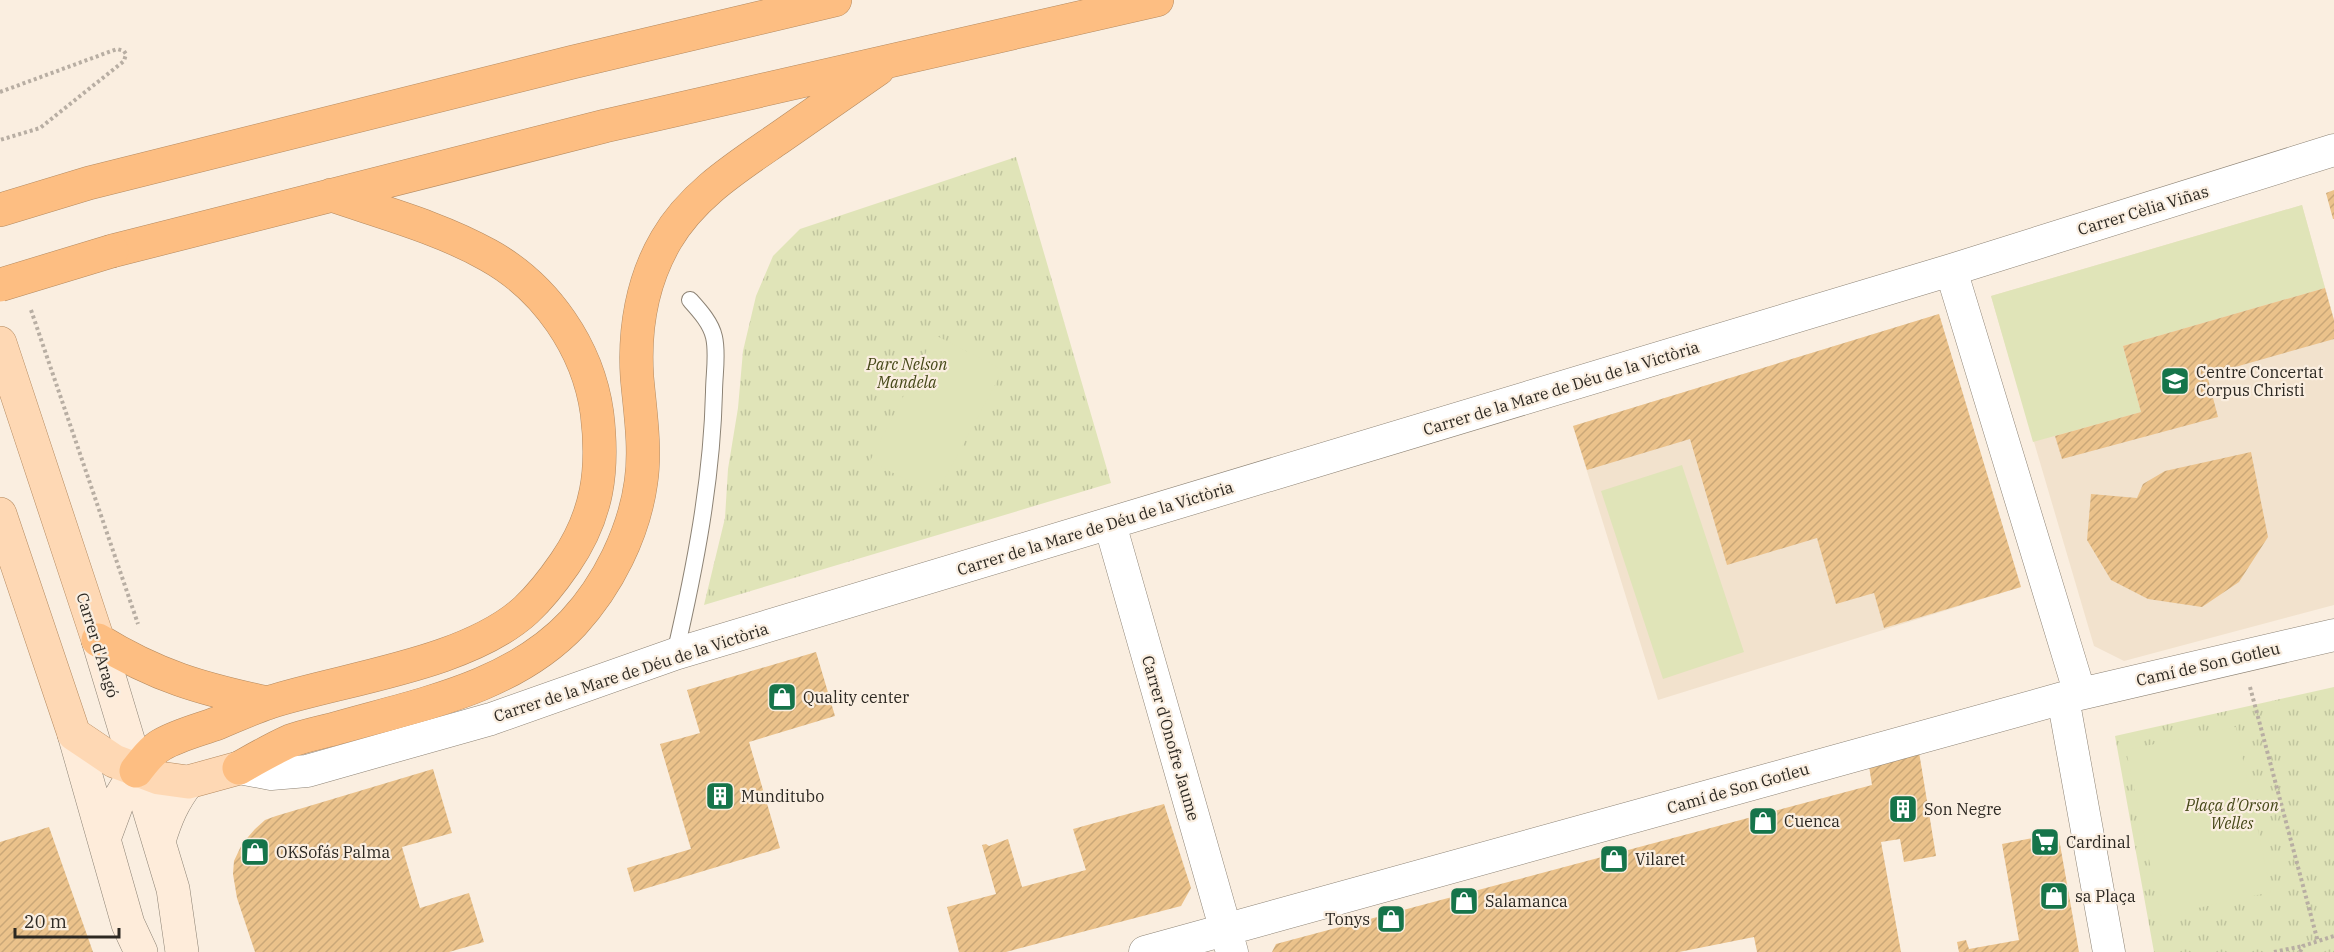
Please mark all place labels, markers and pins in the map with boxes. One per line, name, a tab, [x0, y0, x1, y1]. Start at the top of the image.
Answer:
place label: Centre Concertat Corpus Christi	[2196, 362, 2324, 400]
school or university icon: Centre Concertat Corpus Christi	[2159, 365, 2191, 397]
shop icon: Quality center	[766, 681, 798, 713]
place label: Quality center	[803, 687, 909, 707]
building icon: Munditubo	[704, 780, 736, 812]
place label: Munditubo	[741, 786, 824, 806]
building icon: Son Negre	[1887, 793, 1919, 825]
place label: Son Negre	[1924, 799, 2002, 819]
shop icon: Cuenca	[1747, 805, 1779, 837]
place label: Cuenca	[1784, 811, 1840, 831]
supermarket icon: Cardinal	[2029, 826, 2061, 858]
place label: Cardinal	[2066, 832, 2131, 852]
shop icon: OKSofás Palma	[239, 836, 271, 868]
place label: OKSofás Palma	[276, 842, 390, 862]
shop icon: Vilaret	[1598, 843, 1630, 875]
place label: Vilaret	[1635, 849, 1686, 869]
shop icon: sa Plaça	[2038, 880, 2070, 912]
shop icon: Salamanca	[1448, 885, 1480, 917]
place label: sa Plaça	[2075, 886, 2136, 906]
place label: Salamanca	[1485, 891, 1568, 911]
shop icon: Tonys	[1375, 903, 1407, 935]
place label: Tonys	[1325, 909, 1370, 929]

